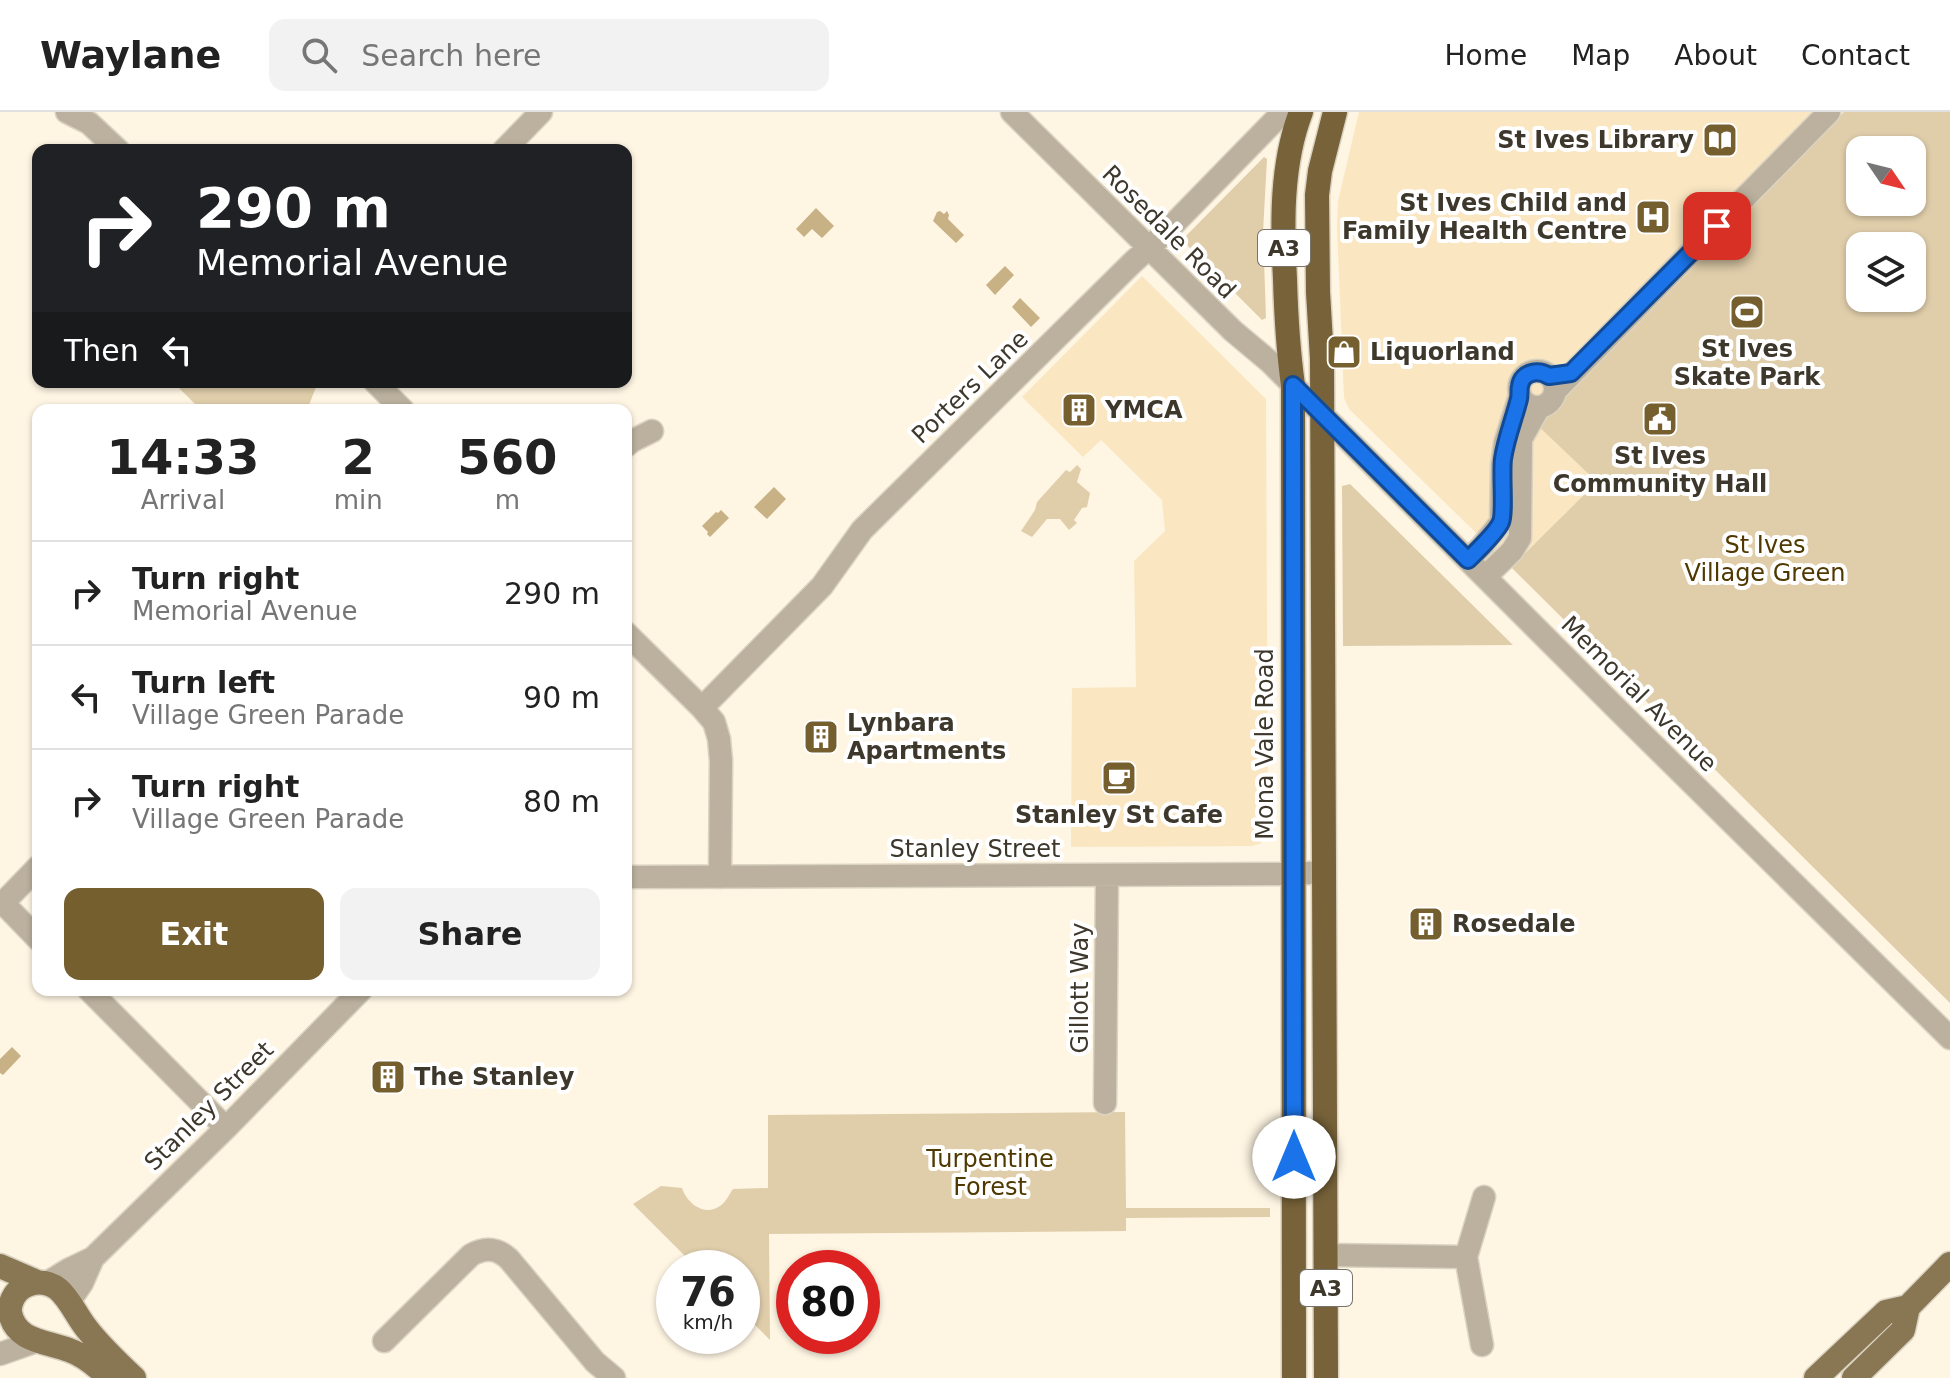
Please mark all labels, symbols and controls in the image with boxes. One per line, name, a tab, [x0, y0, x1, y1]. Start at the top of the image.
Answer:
search box	[269, 19, 829, 91]
text: Waylane	[40, 33, 221, 77]
icon: search	[297, 33, 341, 77]
text: Search here	[361, 38, 542, 73]
text: Home	[1444, 39, 1527, 72]
text: Map	[1571, 39, 1630, 72]
text: About	[1674, 39, 1757, 72]
text: Contact	[1801, 39, 1910, 72]
library icon: St Ives Library	[1701, 121, 1739, 159]
place label: St Ives Library	[1497, 126, 1694, 154]
north arrow	[1846, 136, 1926, 216]
map controls	[1846, 136, 1926, 312]
street label: Rosedale Road	[1097, 160, 1241, 304]
text: 290 m	[196, 175, 391, 240]
icon: right	[64, 176, 168, 280]
place label: St Ives Child and Family Health Centre	[1342, 189, 1627, 245]
pin	[1683, 192, 1751, 260]
hospital icon: St Ives Child and Family Health Centre	[1634, 198, 1672, 236]
icon: arrive	[1695, 204, 1739, 248]
road number: A3	[1258, 230, 1310, 266]
button: layers	[1846, 232, 1926, 312]
text: Memorial Avenue	[196, 242, 508, 283]
sports icon: St Ives Skate Park	[1728, 293, 1766, 331]
street label: Porters Lane	[906, 325, 1034, 449]
icon: left	[155, 328, 199, 372]
text: Then	[64, 333, 139, 368]
shop icon: Liquorland	[1325, 333, 1363, 371]
place label: St Ives Skate Park	[1674, 335, 1821, 391]
place label: Liquorland	[1370, 338, 1515, 366]
building icon: YMCA	[1060, 391, 1098, 429]
place label: YMCA	[1104, 396, 1183, 424]
public building icon: St Ives Community Hall	[1641, 400, 1679, 438]
text: 14:33	[106, 429, 259, 485]
text: 2	[342, 429, 375, 485]
text: 560	[457, 429, 557, 485]
place label: St Ives Community Hall	[1553, 442, 1767, 498]
text: Arrival	[141, 485, 225, 515]
text: min	[334, 485, 383, 515]
text: m	[495, 485, 520, 515]
park label: St Ives Village Green	[1685, 531, 1845, 587]
text: Turn right	[132, 561, 299, 596]
icon: right	[64, 571, 108, 615]
text: 290 m	[504, 576, 600, 611]
text: Memorial Avenue	[132, 596, 358, 626]
street label: Memorial Avenue	[1555, 610, 1723, 778]
street label: Mona Vale Road	[1251, 648, 1279, 840]
text: Turn left	[132, 665, 275, 700]
icon: left	[64, 675, 108, 719]
text: 90 m	[523, 680, 600, 715]
text: Village Green Parade	[132, 700, 404, 730]
place label: Lynbara Apartments	[847, 709, 1006, 765]
building icon: Lynbara Apartments	[802, 718, 840, 756]
cafe icon: Stanley St Cafe	[1100, 759, 1138, 797]
text: Turn right	[132, 769, 299, 804]
icon: right	[64, 779, 108, 823]
text: 80 m	[523, 784, 600, 819]
place label: Stanley St Cafe	[1015, 801, 1223, 829]
text: Village Green Parade	[132, 804, 404, 834]
street label: Stanley Street	[890, 835, 1060, 863]
button: Exit	[64, 888, 324, 980]
button: Share	[340, 888, 600, 980]
building icon: Rosedale	[1407, 905, 1445, 943]
place label: Rosedale	[1452, 910, 1575, 938]
street label: Gillott Way	[1066, 923, 1094, 1053]
street label: Stanley Street	[139, 1036, 279, 1176]
building icon: The Stanley	[369, 1058, 407, 1096]
place label: The Stanley	[414, 1063, 575, 1091]
position arrow	[1252, 1115, 1336, 1199]
park label: Turpentine Forest	[925, 1145, 1054, 1201]
speed limit sign: 80	[776, 1250, 880, 1354]
text: 76	[680, 1269, 736, 1315]
road number: A3	[1300, 1270, 1352, 1306]
text: km/h	[683, 1310, 733, 1334]

